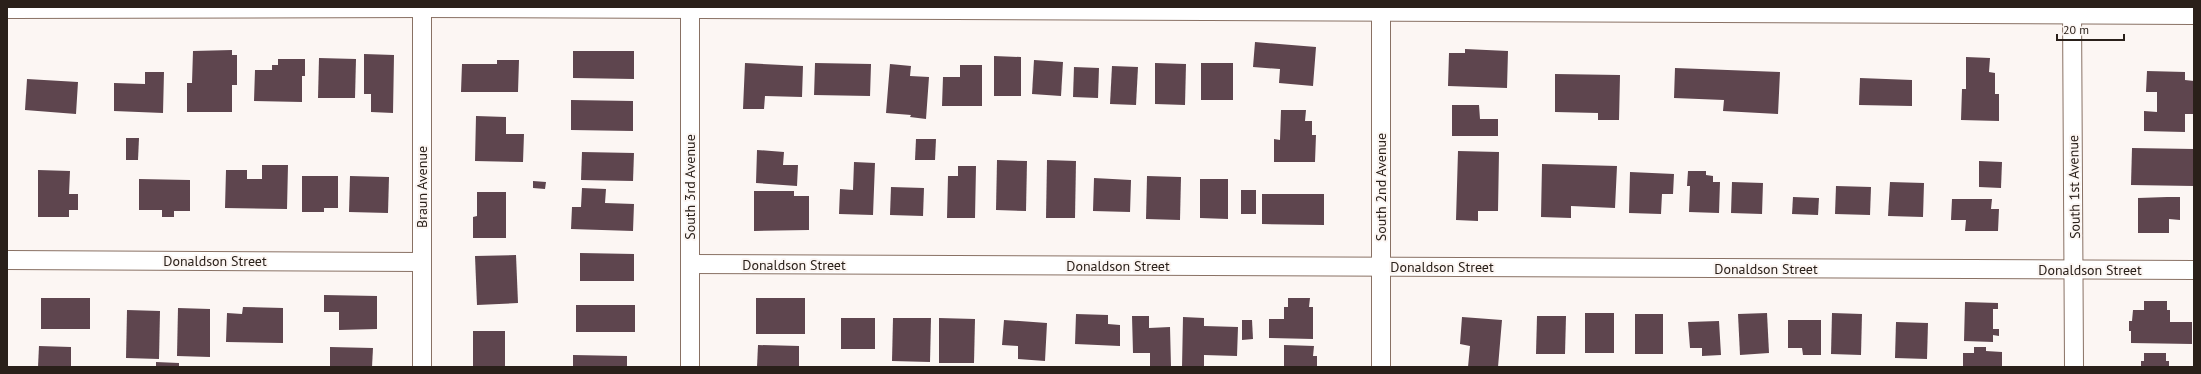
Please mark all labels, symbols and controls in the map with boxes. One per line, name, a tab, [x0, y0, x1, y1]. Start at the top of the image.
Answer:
scale bar	[2057, 16, 2124, 42]
text: 20 m	[2063, 22, 2089, 37]
street label: South 2nd Avenue	[1372, 133, 1390, 241]
street label: South 3rd Avenue	[681, 134, 699, 240]
street label: South 1st Avenue	[2064, 135, 2084, 239]
street label: Braun Avenue	[413, 146, 431, 228]
street label: Donaldson Street	[163, 252, 267, 270]
street label: Donaldson Street	[742, 256, 846, 274]
street label: Donaldson Street	[1066, 257, 1170, 275]
street label: Donaldson Street	[1390, 258, 1494, 276]
street label: Donaldson Street	[1714, 260, 1818, 278]
street label: Donaldson Street	[2038, 261, 2142, 279]

